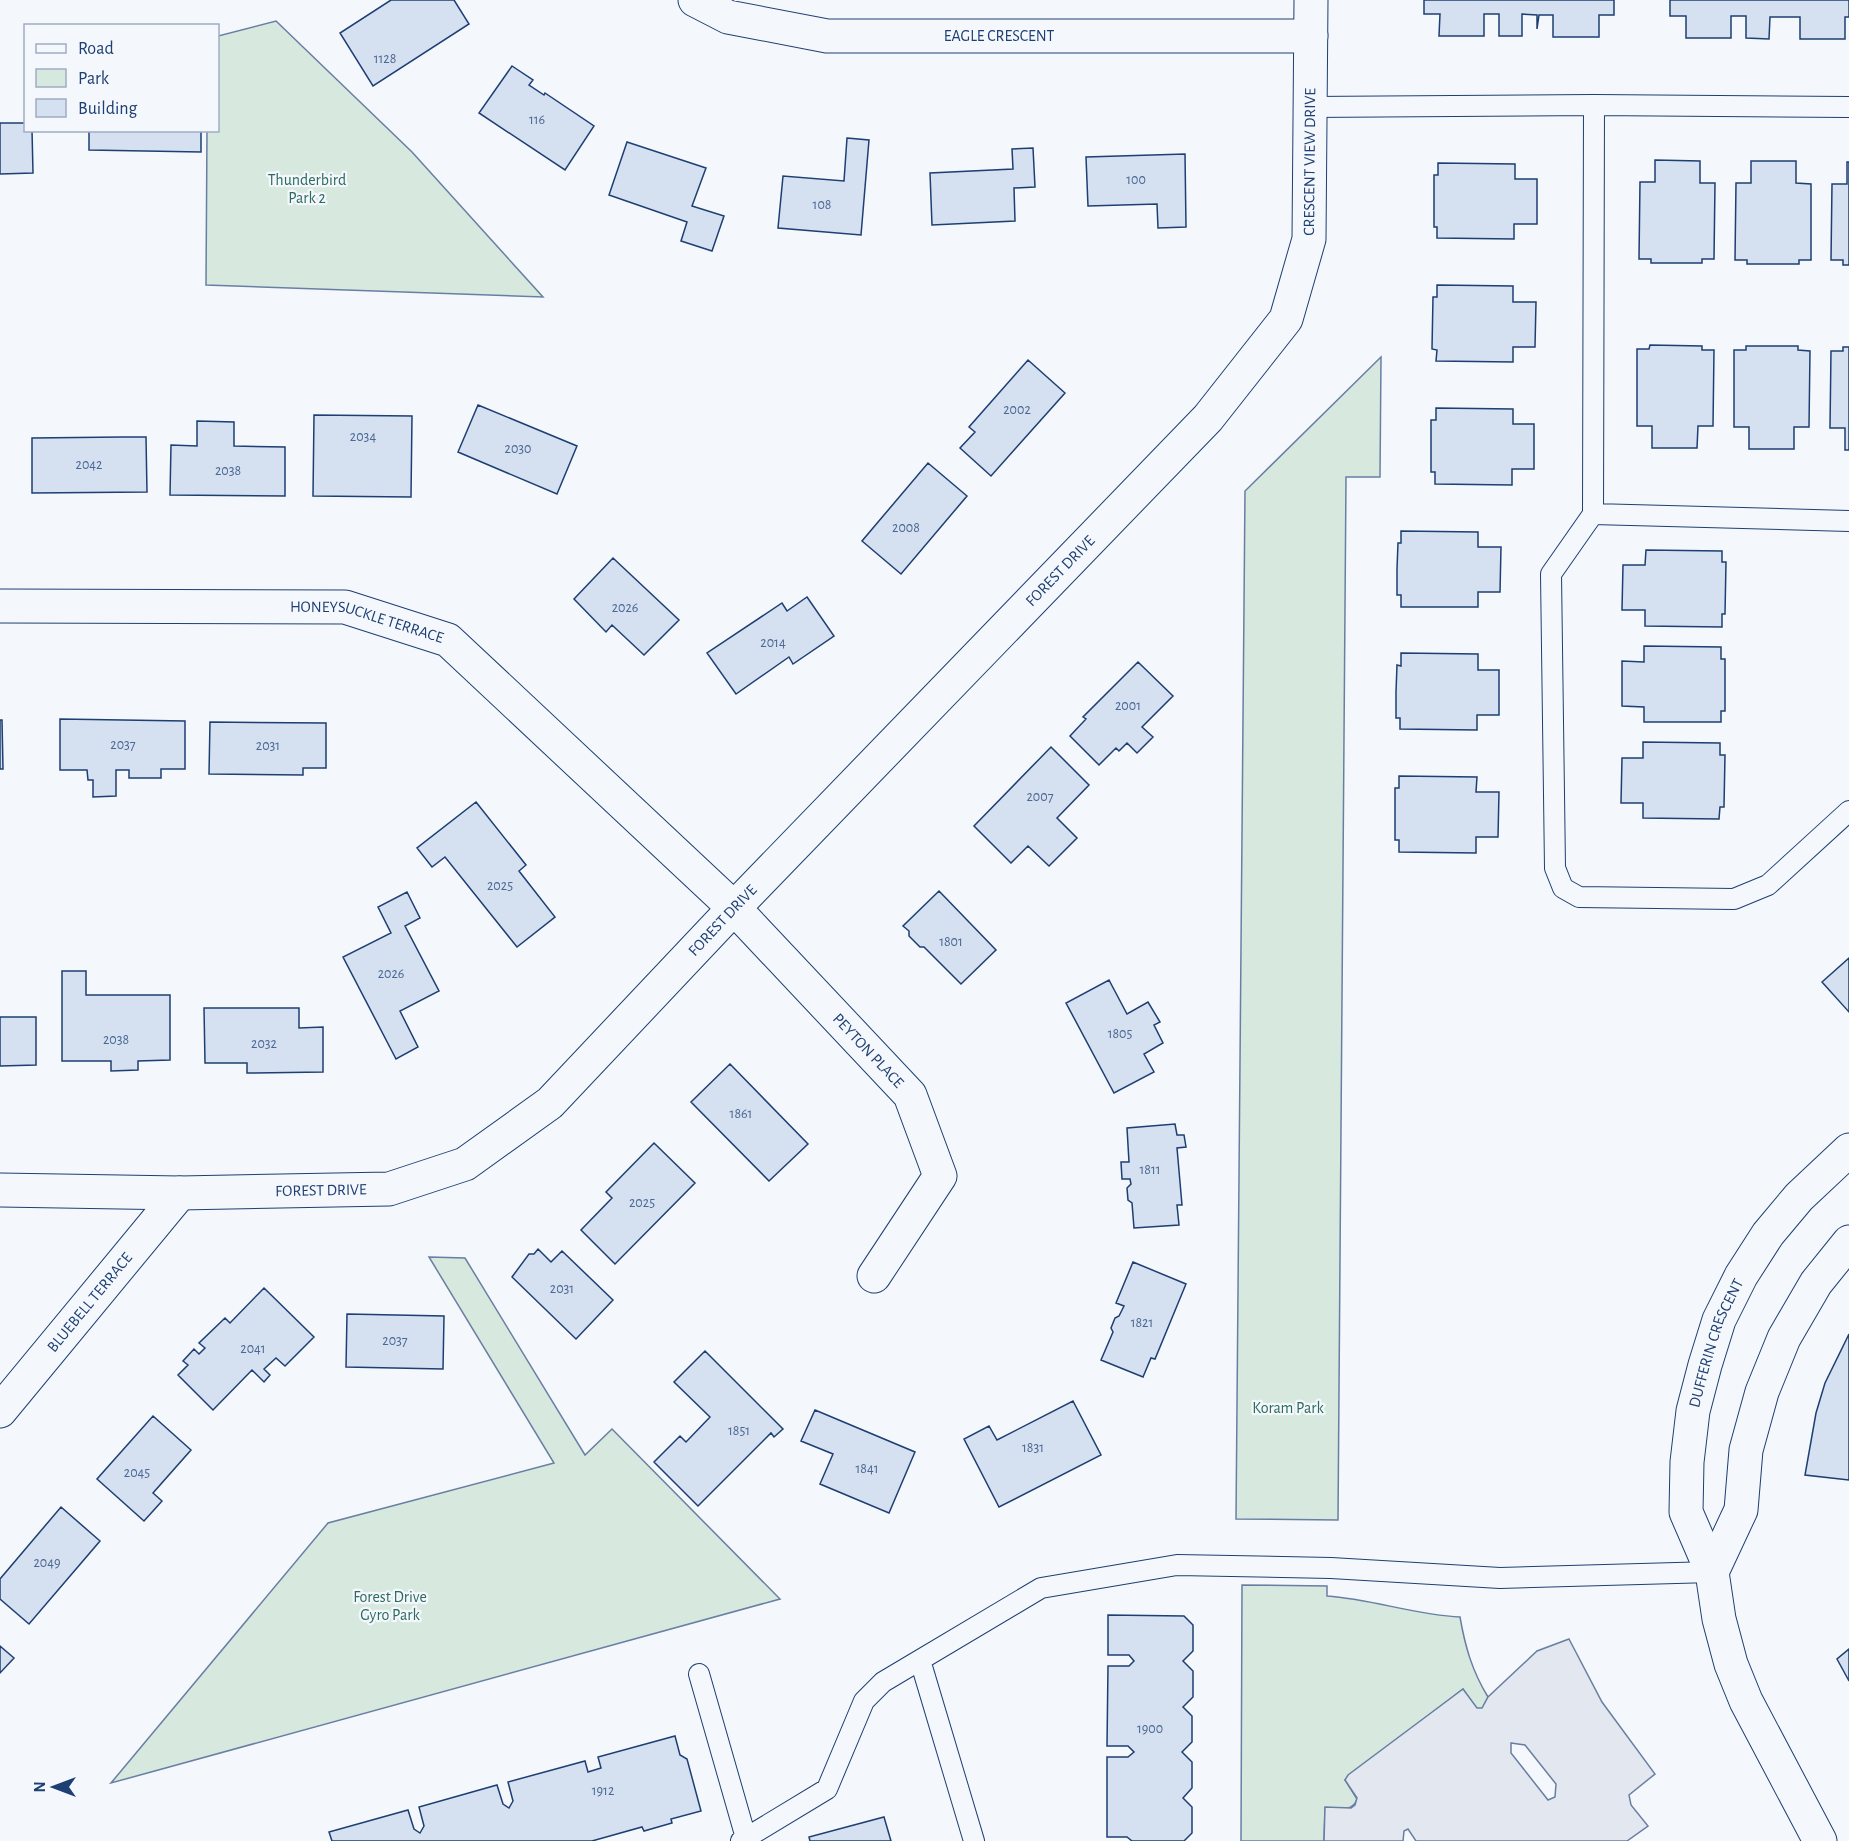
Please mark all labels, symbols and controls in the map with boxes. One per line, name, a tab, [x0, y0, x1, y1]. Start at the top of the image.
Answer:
legend	[24, 24, 219, 132]
street label: EAGLE CRESCENT	[944, 28, 1054, 44]
text: Road	[78, 40, 114, 58]
house number: 1128	[374, 52, 396, 66]
text: Park	[78, 70, 110, 88]
street label: CRESCENT VIEW DRIVE	[1301, 88, 1318, 236]
text: Building	[78, 100, 138, 118]
house number: 116	[529, 113, 545, 127]
park label: Thunderbird Park 2	[268, 172, 346, 206]
house number: 100	[1126, 173, 1146, 187]
house number: 108	[813, 198, 831, 212]
house number: 2002	[1003, 403, 1031, 417]
house number: 2034	[350, 430, 376, 444]
house number: 2030	[505, 442, 531, 456]
house number: 2042	[76, 458, 102, 472]
house number: 2038	[215, 464, 241, 478]
house number: 2008	[892, 521, 920, 535]
street label: FOREST DRIVE	[1023, 532, 1098, 609]
street label: HONEYSUCKLE TERRACE	[290, 599, 446, 646]
house number: 2026	[612, 601, 638, 615]
house number: 2014	[760, 636, 786, 650]
house number: 2001	[1115, 699, 1141, 713]
house number: 2037	[110, 738, 136, 752]
house number: 2031	[256, 739, 280, 753]
house number: 2007	[1027, 790, 1054, 804]
house number: 2025	[487, 879, 513, 893]
street label: FOREST DRIVE	[685, 881, 760, 959]
house number: 1801	[939, 935, 963, 949]
house number: 2026	[378, 967, 404, 981]
street label: PEYTON PLACE	[830, 1010, 907, 1091]
house number: 1805	[1108, 1027, 1132, 1041]
house number: 2038	[103, 1033, 129, 1047]
house number: 2032	[251, 1037, 277, 1051]
house number: 1861	[730, 1107, 752, 1121]
house number: 1811	[1139, 1163, 1161, 1177]
street label: FOREST DRIVE	[275, 1181, 367, 1199]
house number: 2025	[629, 1196, 655, 1210]
street label: BLUEBELL TERRACE	[44, 1249, 136, 1355]
street label: DUFFERIN CRESCENT	[1686, 1276, 1746, 1409]
house number: 2031	[550, 1282, 574, 1296]
house number: 1821	[1131, 1316, 1153, 1330]
house number: 2037	[382, 1334, 408, 1348]
house number: 2041	[240, 1342, 266, 1356]
park label: Koram Park	[1252, 1400, 1324, 1416]
house number: 1851	[728, 1424, 750, 1438]
house number: 1831	[1022, 1441, 1044, 1455]
house number: 1841	[855, 1462, 879, 1476]
house number: 2045	[124, 1466, 150, 1480]
house number: 2049	[33, 1556, 61, 1570]
park label: Forest Drive Gyro Park	[353, 1589, 427, 1624]
house number: 1900	[1137, 1722, 1163, 1736]
north arrow	[24, 1757, 84, 1817]
text: N	[32, 1781, 48, 1793]
house number: 1912	[592, 1784, 614, 1798]

